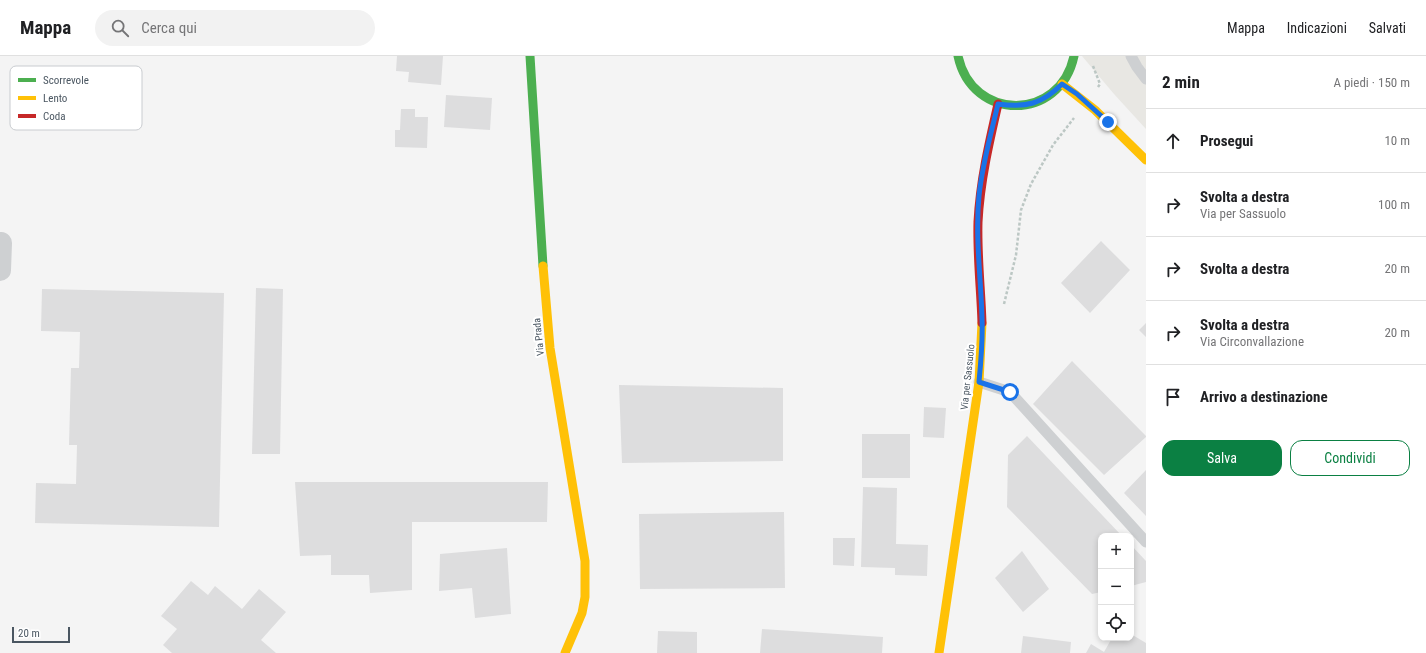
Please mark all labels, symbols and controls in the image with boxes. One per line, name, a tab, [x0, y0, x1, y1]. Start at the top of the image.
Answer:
search box	[95, 10, 375, 46]
text: Mappa	[20, 16, 71, 39]
icon: search	[109, 17, 131, 39]
text: Cerca qui	[141, 19, 197, 37]
text: Mappa	[1227, 20, 1265, 36]
text: Indicazioni	[1287, 20, 1347, 36]
text: Salvati	[1369, 20, 1406, 36]
legend	[10, 66, 142, 130]
text: 2 min	[1162, 72, 1200, 92]
text: Scorrevole	[43, 74, 89, 87]
text: A piedi · 150 m	[1333, 75, 1410, 90]
text: Lento	[43, 92, 68, 105]
text: Coda	[43, 110, 65, 123]
route end	[1099, 113, 1117, 131]
icon: ahead	[1162, 130, 1184, 152]
text: Prosegui	[1200, 132, 1253, 150]
text: 10 m	[1384, 133, 1410, 148]
text: Svolta a destra	[1200, 188, 1289, 206]
icon: right	[1162, 194, 1184, 216]
text: 100 m	[1378, 197, 1410, 212]
text: Via per Sassuolo	[1200, 206, 1286, 221]
icon: right	[1162, 258, 1184, 280]
text: Svolta a destra	[1200, 260, 1289, 278]
text: 20 m	[1384, 261, 1410, 276]
text: Svolta a destra	[1200, 316, 1289, 334]
street label: Via Prada	[531, 317, 546, 356]
icon: right	[1162, 322, 1184, 344]
text: 20 m	[1384, 325, 1410, 340]
text: Via Circonvallazione	[1200, 334, 1304, 349]
street label: Via per Sassuolo	[959, 344, 976, 411]
route start	[1001, 383, 1019, 401]
icon: arrive	[1162, 386, 1184, 408]
text: Arrivo a destinazione	[1200, 388, 1328, 406]
button: Salva	[1162, 440, 1282, 476]
button: Condividi	[1290, 440, 1410, 476]
map controls	[1098, 533, 1134, 641]
button: +	[1098, 533, 1134, 569]
button: −	[1098, 569, 1134, 605]
button: locate	[1098, 605, 1134, 641]
scale bar	[12, 625, 70, 644]
text: 20 m	[18, 627, 40, 640]

